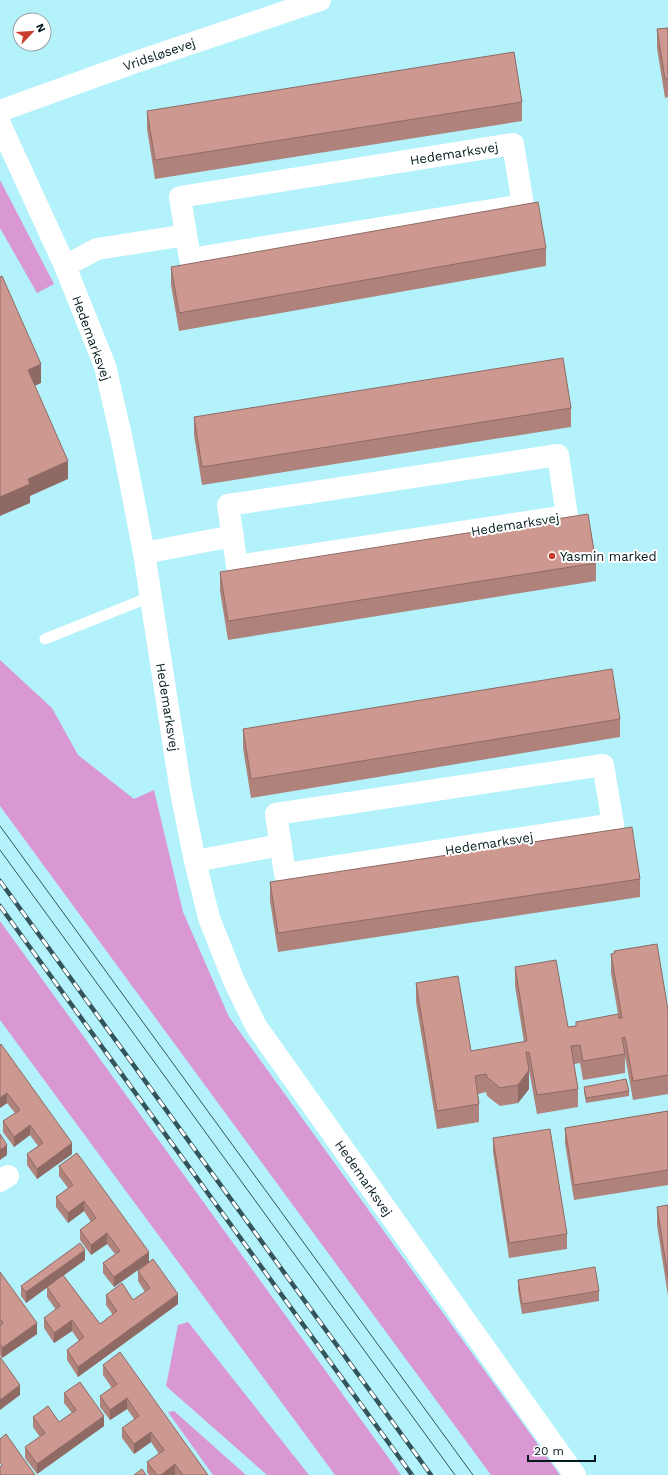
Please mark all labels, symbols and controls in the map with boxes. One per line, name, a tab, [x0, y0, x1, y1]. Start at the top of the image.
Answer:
north arrow	[12, 12, 52, 52]
text: N	[33, 22, 48, 34]
street label: Vridsløsevej	[121, 35, 197, 74]
street label: Hedemarksvej	[409, 139, 499, 168]
street label: Hedemarksvej	[69, 294, 114, 383]
street label: Hedemarksvej	[470, 510, 560, 539]
place label: Yasmin marked	[560, 549, 657, 564]
marker: Yasmin marked	[547, 551, 557, 561]
street label: Hedemarksvej	[153, 662, 182, 752]
street label: Hedemarksvej	[444, 829, 534, 858]
street label: Hedemarksvej	[332, 1137, 395, 1219]
scale bar	[528, 1437, 595, 1463]
text: 20 m	[534, 1444, 564, 1458]

